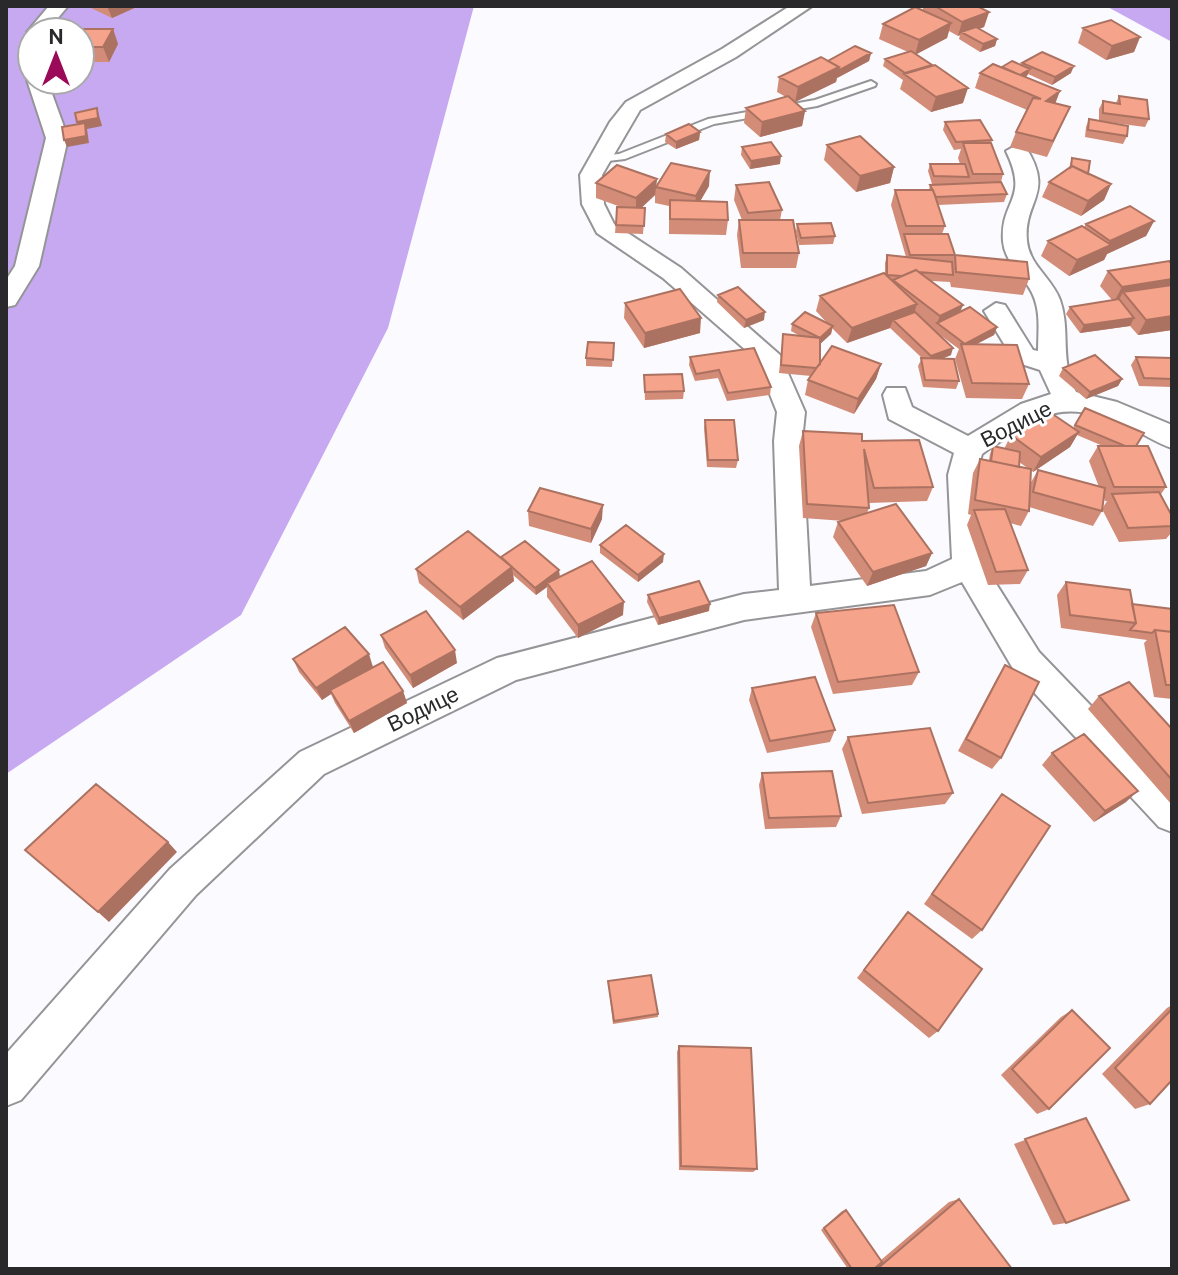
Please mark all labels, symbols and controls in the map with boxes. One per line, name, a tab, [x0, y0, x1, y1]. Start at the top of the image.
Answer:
north arrow	[16, 16, 96, 96]
text: N	[48, 23, 64, 50]
street label: Водице	[976, 395, 1056, 453]
street label: Водице	[383, 680, 463, 738]

